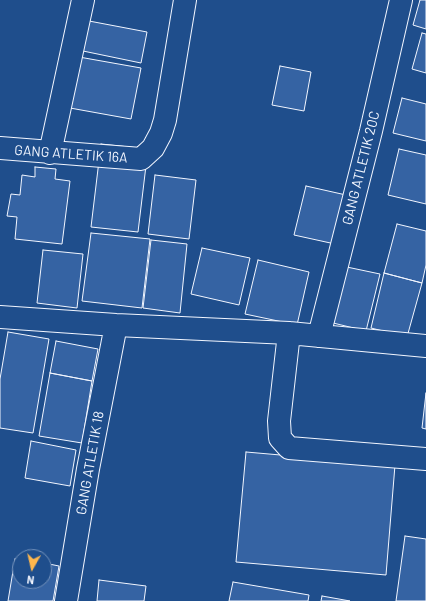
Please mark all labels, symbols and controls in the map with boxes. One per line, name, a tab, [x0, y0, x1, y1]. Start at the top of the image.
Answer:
street label: GANG ATLETIK 20C	[339, 109, 383, 227]
street label: GANG ATLETIK 16A	[14, 142, 128, 166]
street label: GANG ATLETIK 18	[73, 410, 107, 516]
north arrow	[12, 549, 52, 589]
text: N	[26, 573, 35, 587]

